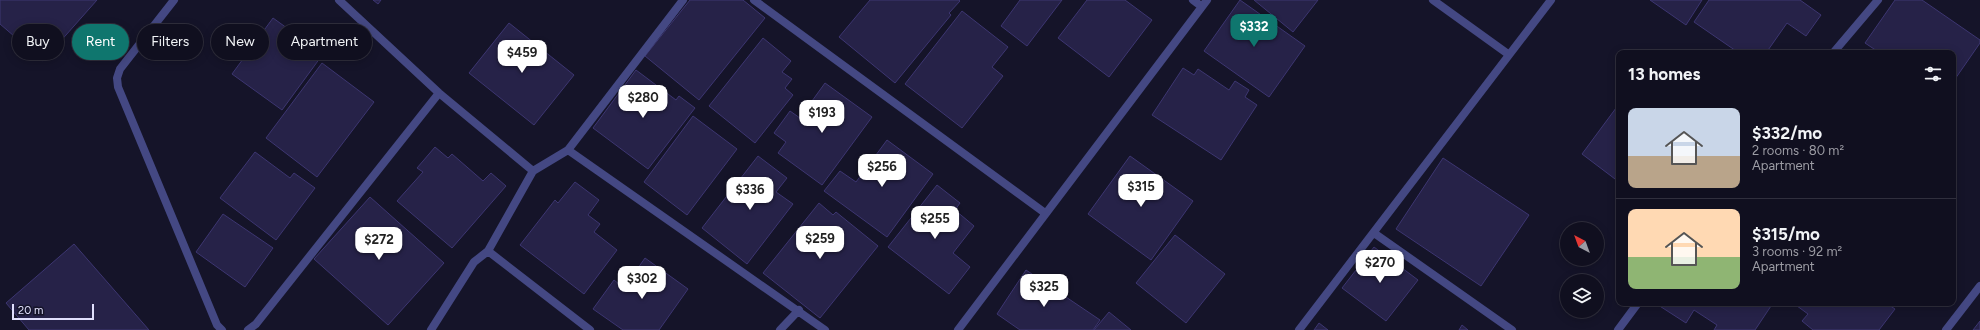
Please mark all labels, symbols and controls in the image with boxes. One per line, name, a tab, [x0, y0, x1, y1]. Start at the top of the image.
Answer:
pin: $332	[1230, 14, 1278, 48]
text: $332	[1239, 19, 1269, 34]
chip: Buy	[12, 24, 64, 60]
chip: Rent	[72, 24, 129, 60]
chip: Filters	[137, 24, 203, 60]
chip: New	[211, 24, 269, 60]
chip: Apartment	[277, 24, 372, 60]
pin: $459	[498, 40, 546, 74]
text: $459	[507, 45, 537, 60]
icon: filters	[1922, 63, 1944, 85]
text: 13 homes	[1628, 64, 1700, 84]
pin: $280	[619, 85, 667, 119]
text: $280	[627, 90, 659, 105]
pin: $193	[798, 100, 846, 134]
text: $193	[808, 105, 836, 120]
text: $332/mo	[1752, 123, 1822, 143]
icon: home	[1660, 124, 1708, 172]
text: 2 rooms · 80 m²	[1752, 143, 1844, 158]
pin: $256	[858, 154, 906, 188]
text: Apartment	[1752, 158, 1815, 173]
text: $256	[867, 159, 897, 174]
pin: $315	[1117, 174, 1165, 208]
pin: $336	[726, 177, 774, 211]
text: $315	[1127, 179, 1155, 194]
text: $336	[735, 182, 765, 197]
pin: $255	[911, 206, 959, 240]
text: $255	[920, 211, 950, 226]
north arrow	[1560, 222, 1604, 266]
map controls	[1560, 222, 1604, 318]
text: $315/mo	[1752, 224, 1820, 244]
icon: home	[1660, 225, 1708, 273]
pin: $259	[796, 226, 844, 260]
pin: $272	[355, 227, 403, 261]
text: $259	[805, 231, 835, 246]
text: $272	[364, 232, 394, 247]
text: 3 rooms · 92 m²	[1752, 244, 1842, 259]
pin: $270	[1356, 250, 1404, 284]
text: $270	[1365, 255, 1395, 270]
text: Apartment	[1752, 259, 1815, 274]
pin: $302	[618, 266, 666, 300]
text: $302	[627, 271, 657, 286]
pin: $325	[1020, 274, 1068, 308]
button: layers	[1560, 274, 1604, 318]
text: $325	[1029, 279, 1059, 294]
scale bar	[12, 302, 94, 321]
text: 20 m	[18, 304, 43, 317]

